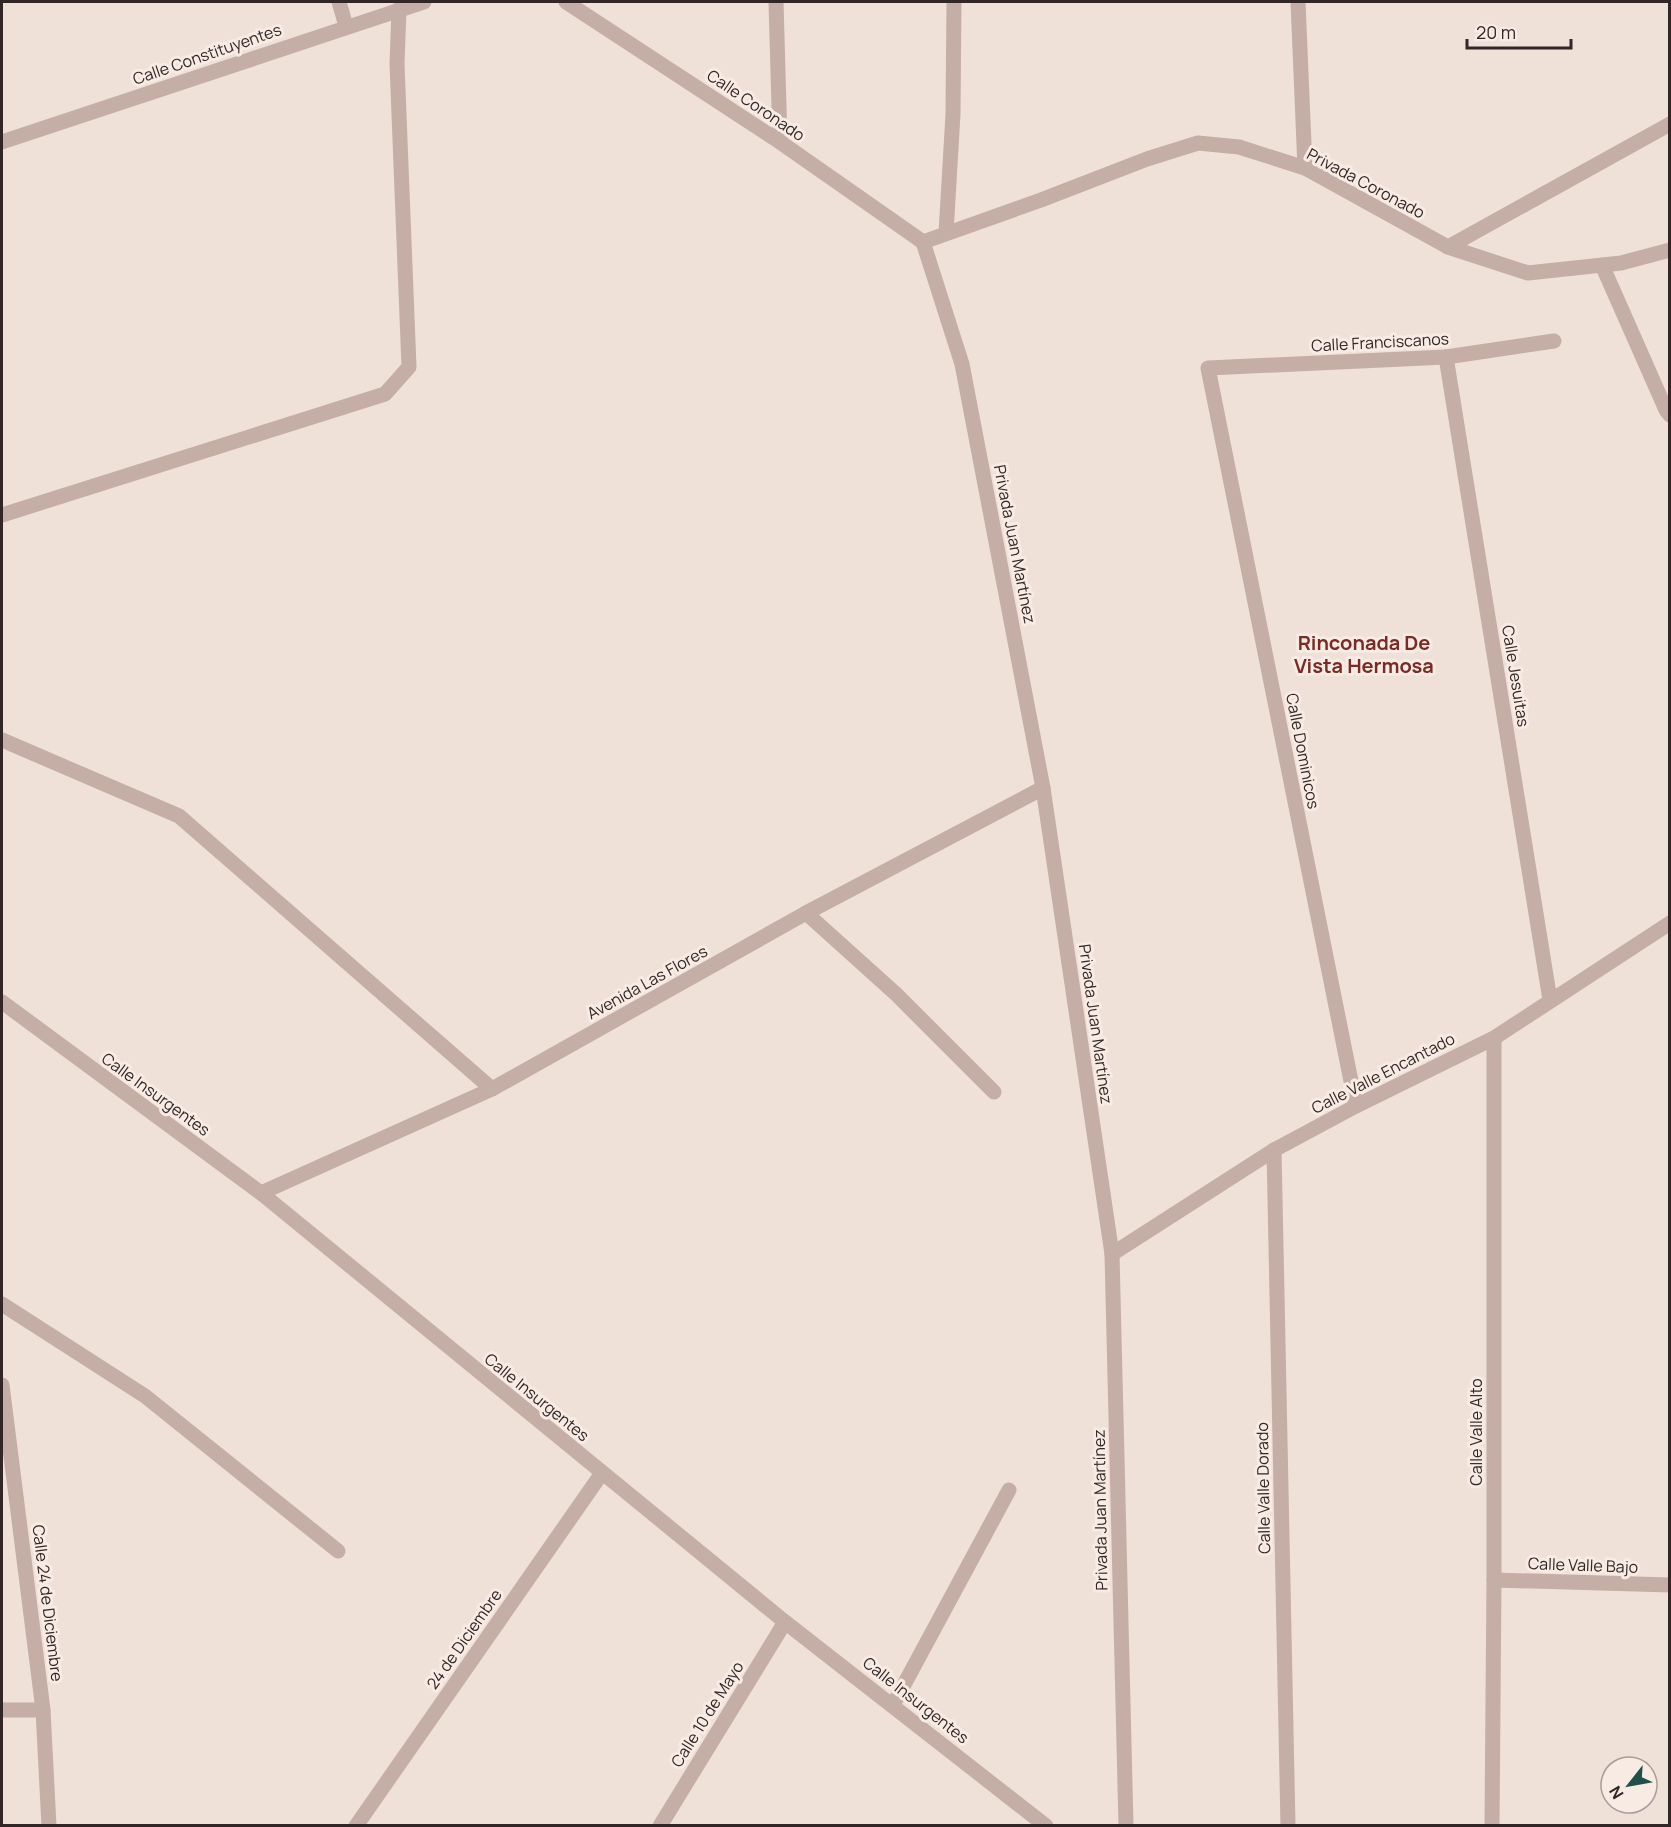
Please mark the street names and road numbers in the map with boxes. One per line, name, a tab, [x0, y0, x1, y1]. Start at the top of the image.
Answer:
street label: Calle Constituyentes	[130, 18, 284, 90]
street label: Calle Coronado	[703, 64, 809, 146]
street label: Privada Coronado	[1303, 143, 1429, 223]
street label: Calle Franciscanos	[1311, 327, 1449, 357]
street label: Privada Juan Martínez	[989, 463, 1041, 625]
street label: Calle Jesuitas	[1497, 624, 1535, 728]
street label: Calle Dominicos	[1281, 691, 1325, 811]
street label: Avenida Las Flores	[583, 940, 711, 1024]
street label: Privada Juan Martínez	[1074, 943, 1118, 1105]
street label: Calle Valle Encantado	[1308, 1027, 1458, 1119]
street label: Calle Insurgentes	[97, 1047, 215, 1141]
street label: Calle Insurgentes	[480, 1348, 594, 1446]
street label: Calle Valle Alto	[1465, 1378, 1487, 1486]
street label: Calle Valle Dorado	[1251, 1422, 1275, 1554]
street label: Privada Juan Martínez	[1088, 1429, 1112, 1591]
street label: Calle 24 de Diciembre	[27, 1523, 69, 1683]
street label: Calle Valle Bajo	[1527, 1552, 1639, 1578]
street label: 24 de Diciembre	[421, 1585, 507, 1693]
street label: Calle Insurgentes	[858, 1652, 974, 1748]
street label: Calle 10 de Mayo	[666, 1657, 748, 1771]

